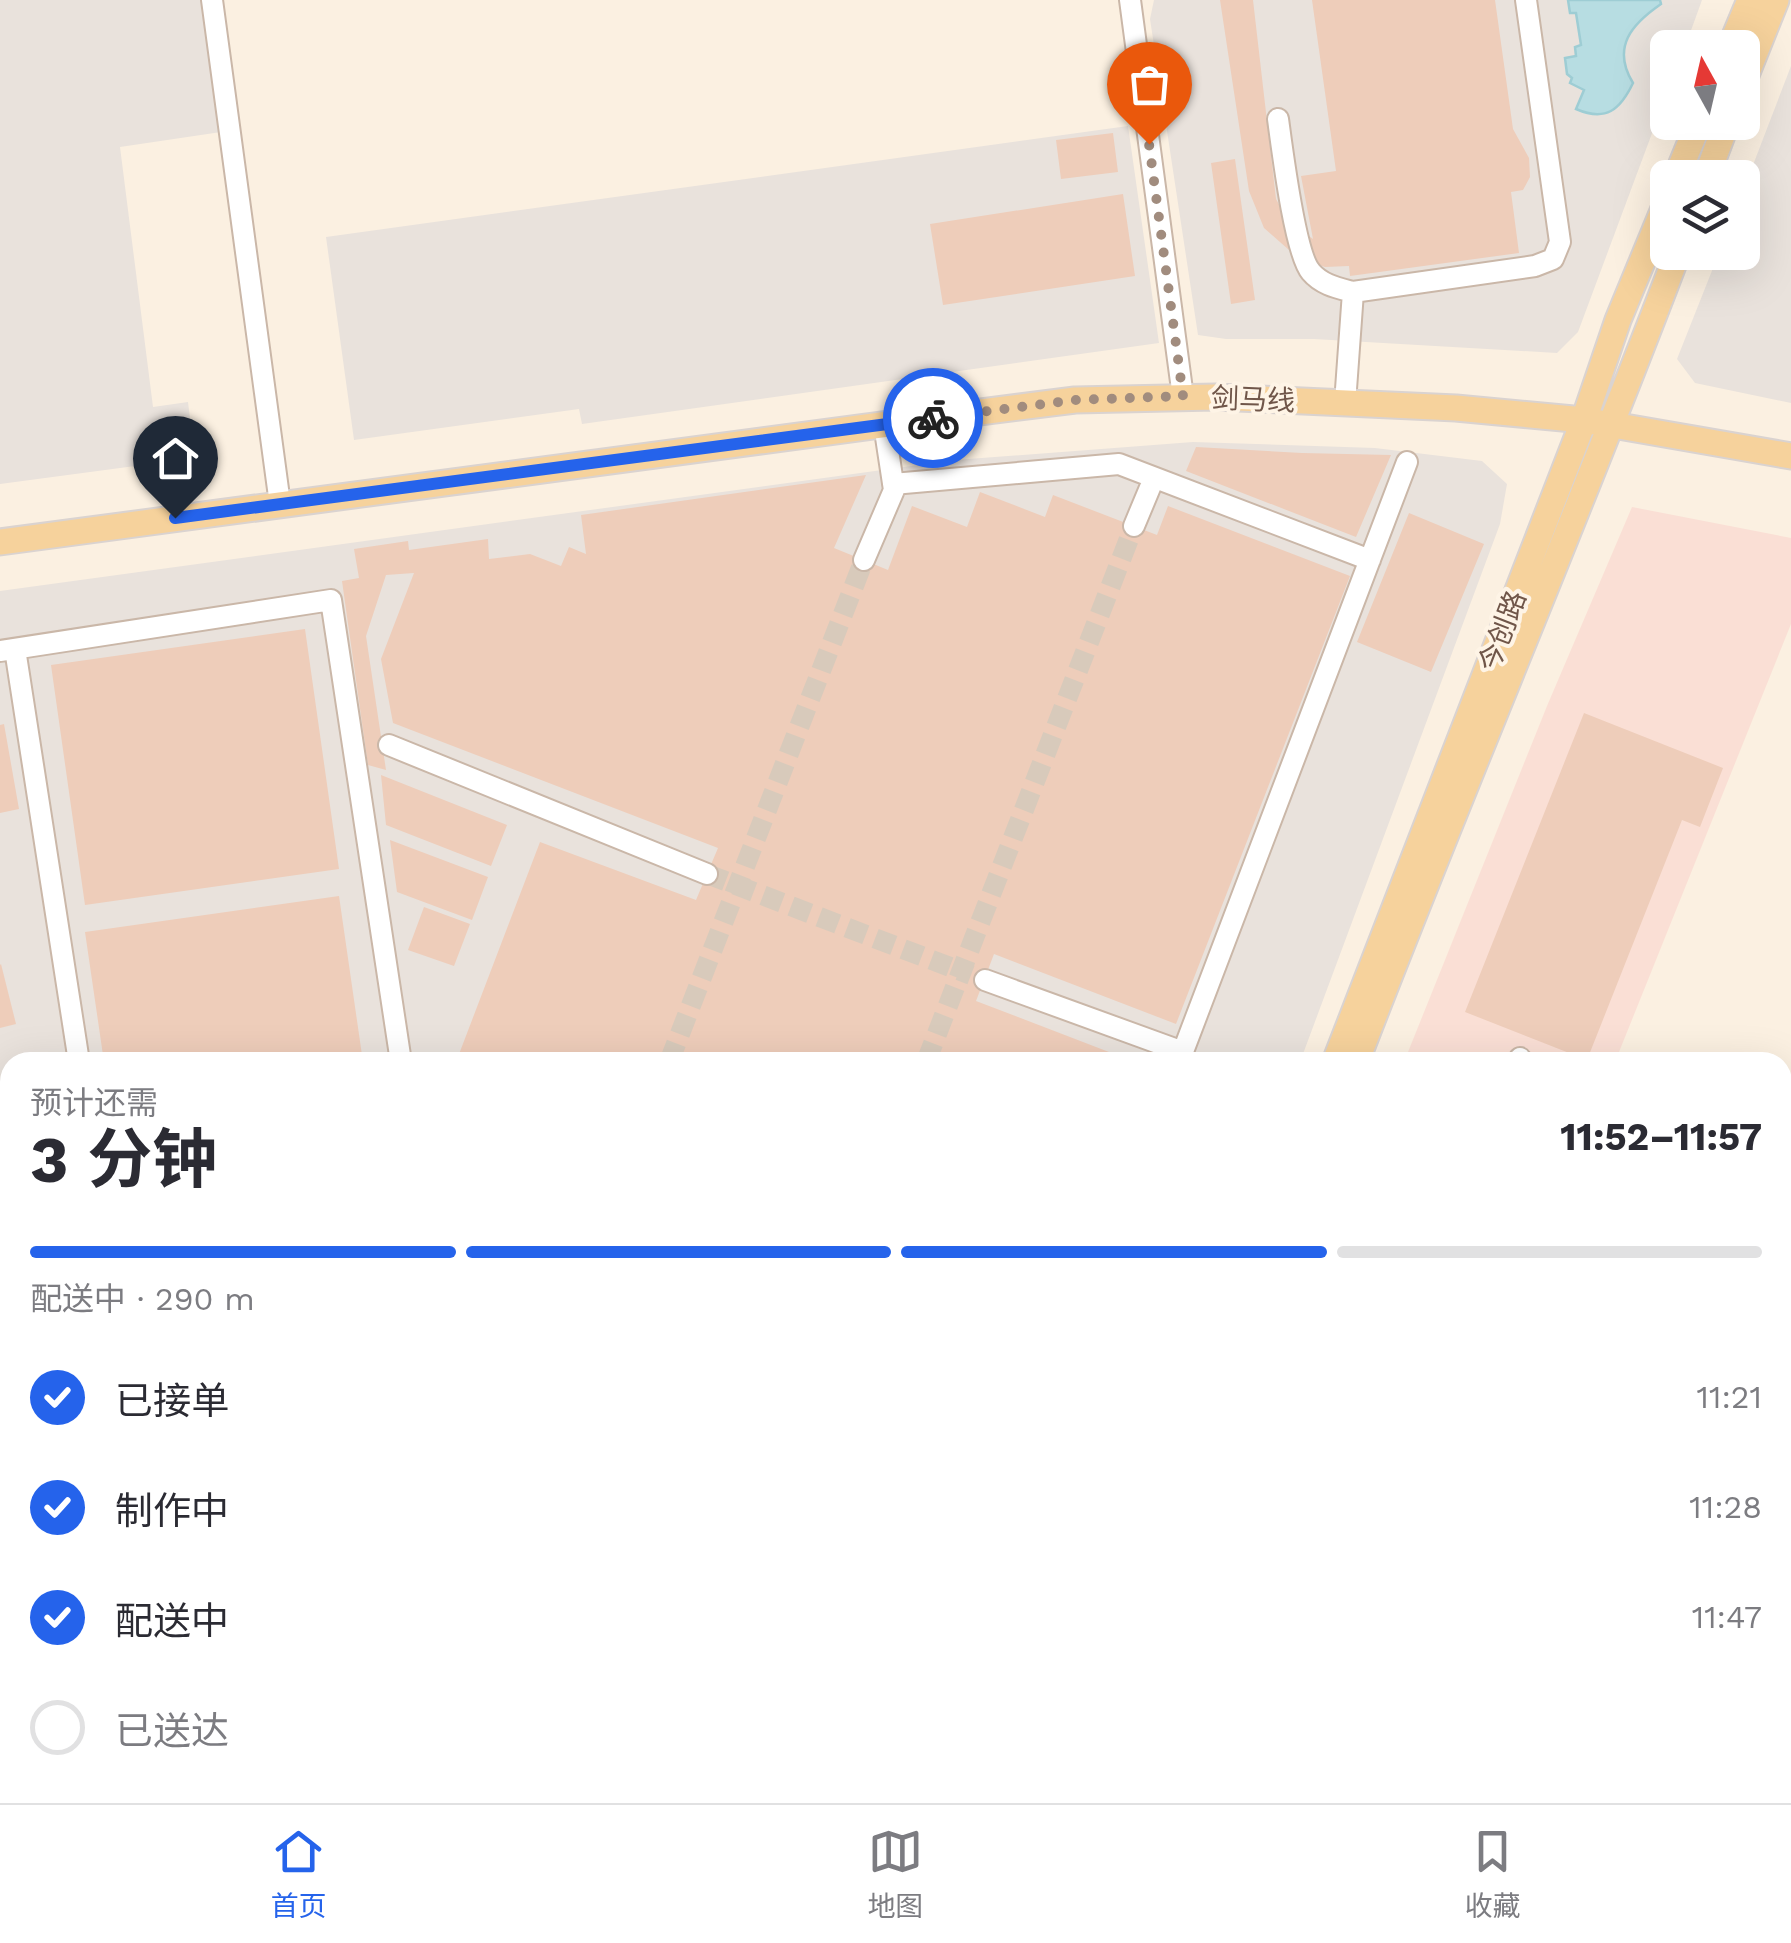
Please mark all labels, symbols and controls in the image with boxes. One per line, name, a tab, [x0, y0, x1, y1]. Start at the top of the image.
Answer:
north arrow	[1650, 30, 1760, 140]
map controls	[1650, 30, 1760, 270]
pin	[1107, 42, 1192, 145]
icon: bag	[1122, 57, 1177, 112]
button: layers	[1650, 160, 1760, 270]
courier	[883, 368, 983, 468]
street label: 剑马线	[1210, 382, 1296, 417]
icon: bike	[906, 391, 961, 446]
pin	[133, 416, 218, 519]
icon: home	[148, 431, 203, 486]
street label: 今创路	[1472, 586, 1533, 676]
text: 预计还需	[30, 1084, 158, 1122]
text: 11:52–11:57	[1560, 1115, 1762, 1159]
text: 3 分钟	[30, 1122, 217, 1198]
text: 配送中 · 290 m	[30, 1280, 255, 1318]
icon: check	[30, 1370, 85, 1425]
text: 11:21	[1696, 1378, 1762, 1416]
text: 已接单	[115, 1379, 229, 1423]
icon: check	[30, 1480, 85, 1535]
text: 11:28	[1689, 1488, 1762, 1526]
text: 制作中	[115, 1489, 229, 1533]
icon: check	[30, 1590, 85, 1645]
text: 11:47	[1692, 1598, 1762, 1636]
text: 配送中	[115, 1599, 229, 1643]
text: 已送达	[115, 1709, 229, 1753]
tab: 首页	[270, 1824, 327, 1924]
tab: 地图	[867, 1824, 924, 1924]
tab: 收藏	[1464, 1824, 1521, 1924]

